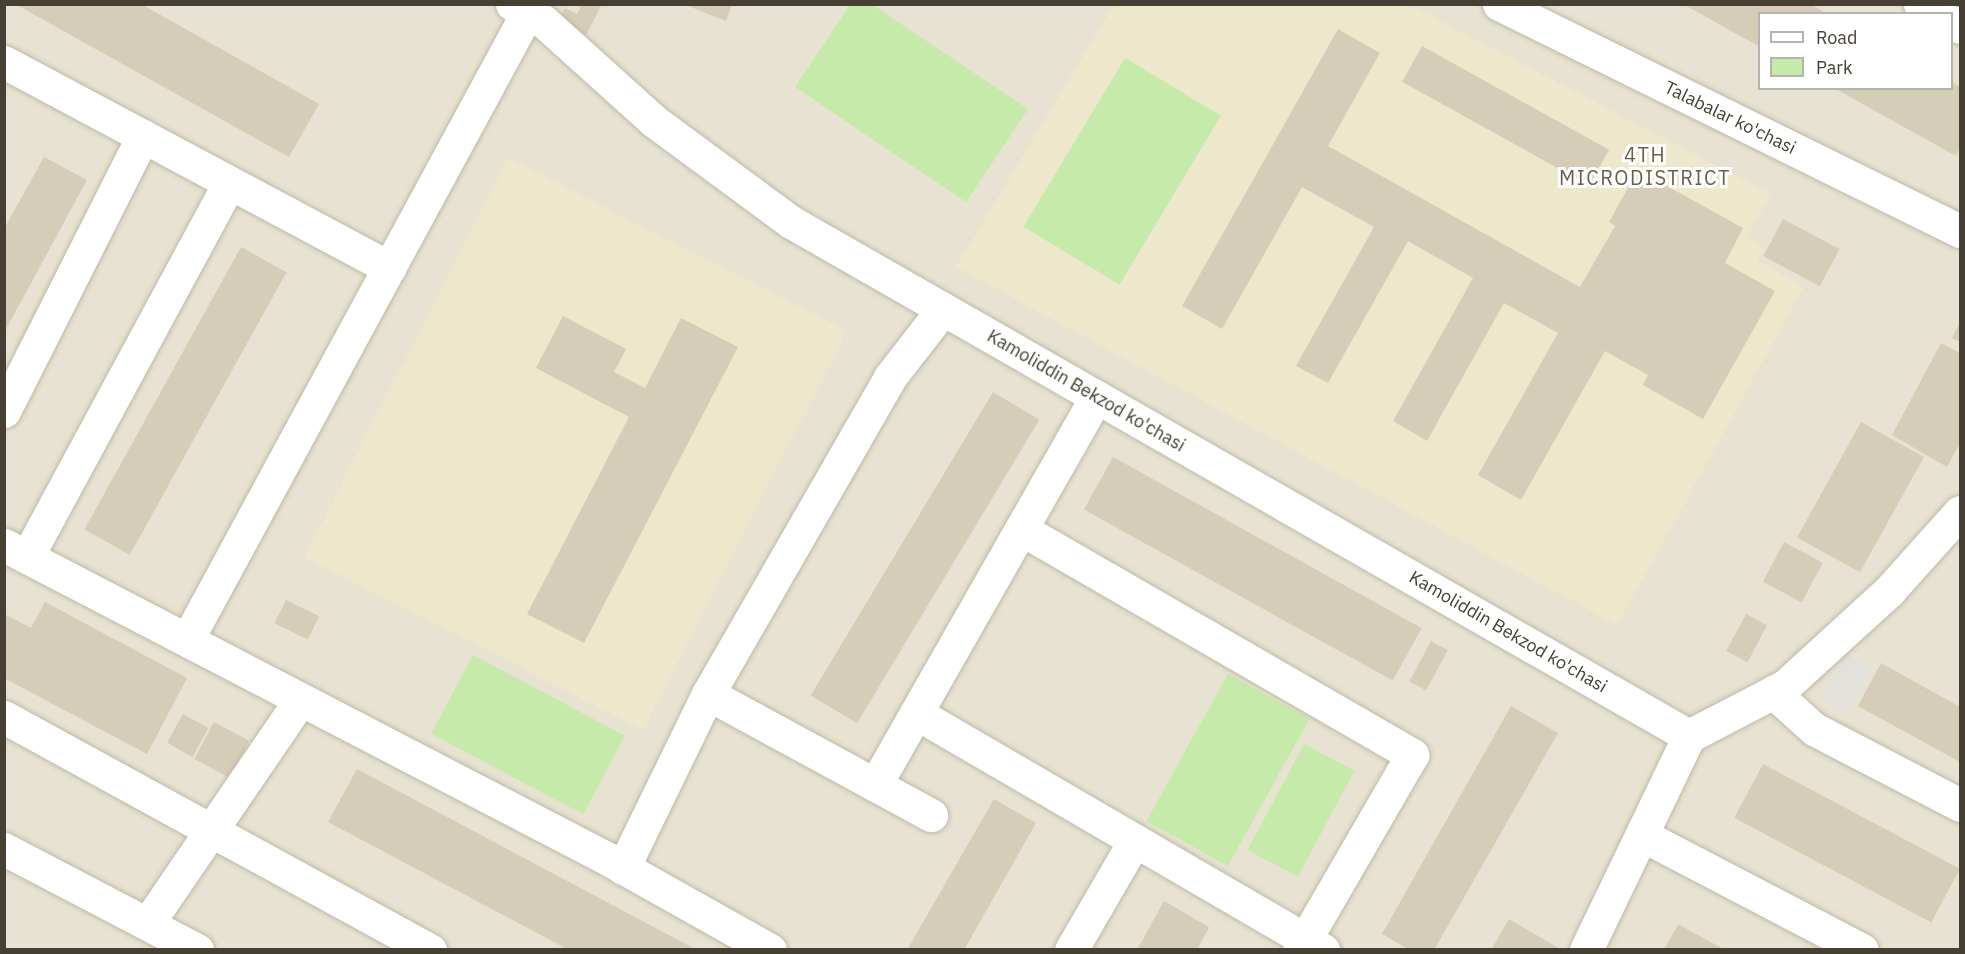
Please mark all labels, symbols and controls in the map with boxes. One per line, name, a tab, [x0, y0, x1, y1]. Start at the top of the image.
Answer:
legend	[1758, 12, 1953, 90]
text: Road	[1816, 26, 1857, 49]
text: Park	[1816, 56, 1852, 79]
street label: Talabalar ko'chasi	[1661, 77, 1799, 159]
district label: 4TH MICRODISTRICT	[1559, 143, 1731, 190]
street label: Kamoliddin Bekzod ko'chasi	[983, 325, 1189, 457]
street label: Kamoliddin Bekzod ko'chasi	[1405, 566, 1611, 698]

